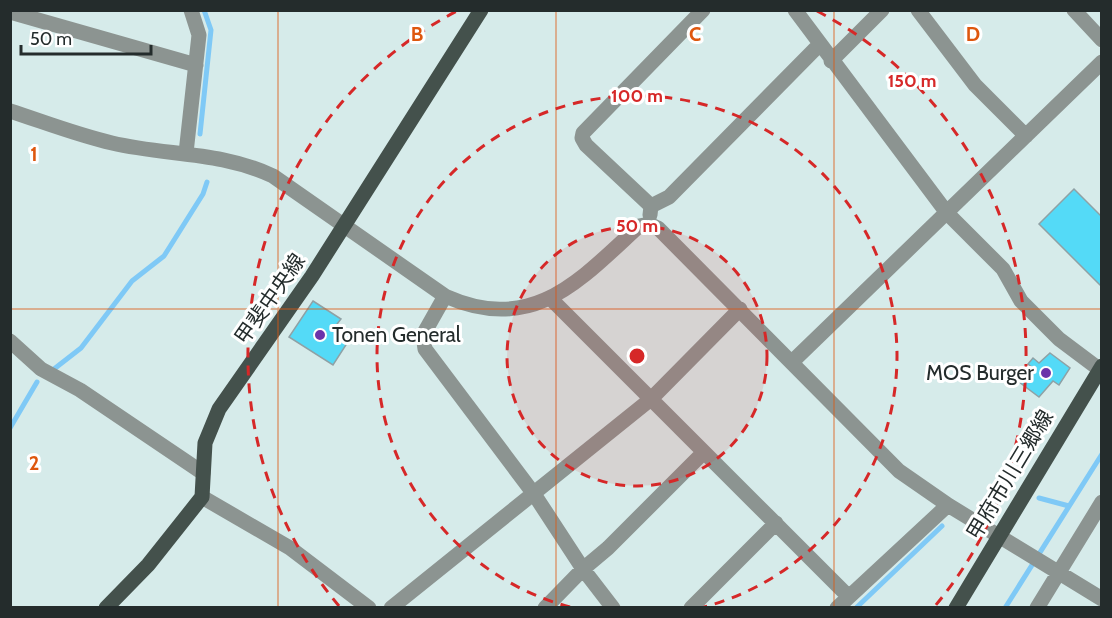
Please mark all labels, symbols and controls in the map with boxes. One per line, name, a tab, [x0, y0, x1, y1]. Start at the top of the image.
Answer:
scale bar	[21, 18, 152, 56]
text: B	[411, 22, 423, 46]
text: C	[689, 22, 701, 46]
text: D	[966, 22, 980, 46]
text: 50 m	[30, 28, 72, 50]
text: 150 m	[888, 70, 936, 92]
text: 100 m	[611, 85, 663, 107]
text: 1	[30, 142, 38, 166]
text: 50 m	[616, 215, 658, 237]
street label: 甲斐中央線	[229, 249, 310, 349]
place label: Tonen General	[332, 322, 461, 347]
marker: Tonen General	[313, 328, 327, 342]
centre of rings	[627, 346, 647, 366]
place label: MOS Burger	[926, 360, 1034, 385]
marker: MOS Burger	[1039, 366, 1053, 380]
street label: 甲府市川三郷線	[961, 405, 1058, 544]
text: 2	[29, 451, 39, 475]

